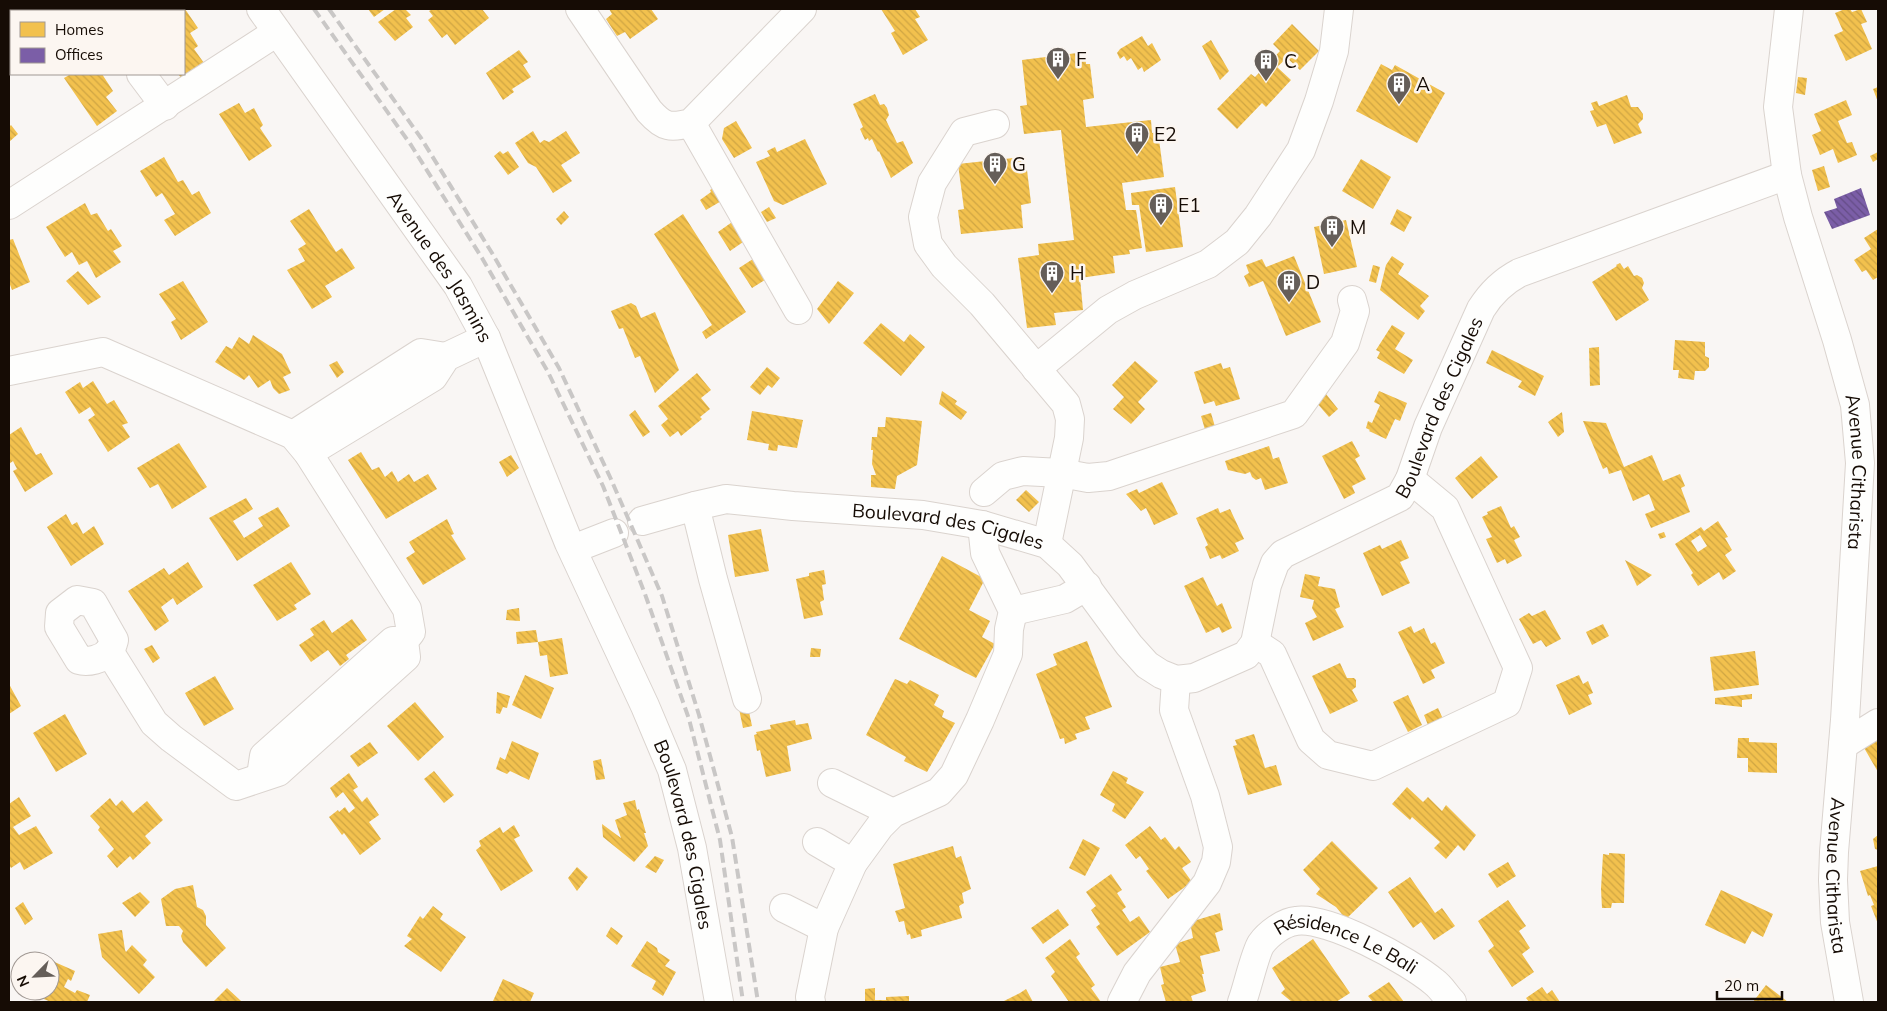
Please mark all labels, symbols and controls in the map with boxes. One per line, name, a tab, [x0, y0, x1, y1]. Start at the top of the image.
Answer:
legend	[10, 10, 185, 75]
text: Homes	[55, 20, 104, 39]
text: Offices	[55, 45, 103, 64]
building icon: F	[1045, 46, 1071, 80]
place label: F	[1076, 47, 1087, 71]
building icon: C	[1253, 48, 1279, 82]
place label: C	[1284, 49, 1297, 73]
building icon: A	[1386, 71, 1412, 105]
place label: A	[1416, 72, 1430, 96]
building icon: E2	[1124, 121, 1150, 155]
place label: E2	[1154, 122, 1177, 146]
building icon: G	[982, 151, 1008, 185]
place label: G	[1012, 152, 1026, 176]
street label: Avenue des Jasmins	[382, 186, 498, 346]
building icon: E1	[1148, 192, 1174, 226]
place label: E1	[1178, 193, 1201, 217]
building icon: M	[1319, 214, 1345, 248]
place label: M	[1350, 215, 1366, 239]
building icon: H	[1039, 260, 1065, 294]
place label: H	[1070, 261, 1085, 285]
building icon: D	[1276, 269, 1302, 303]
place label: D	[1306, 270, 1320, 294]
street label: Boulevard des Cigales	[1390, 313, 1488, 502]
street label: Avenue Citharista	[1840, 391, 1872, 551]
street label: Boulevard des Cigales	[851, 498, 1047, 554]
street label: Boulevard des Cigales	[649, 736, 718, 931]
street label: Avenue Citharista	[1821, 797, 1852, 956]
street label: Résidence Le Bali	[1269, 909, 1422, 979]
north arrow	[10, 951, 60, 1001]
scale bar	[1717, 968, 1782, 1000]
text: N	[13, 973, 33, 990]
text: 20 m	[1724, 976, 1759, 995]

